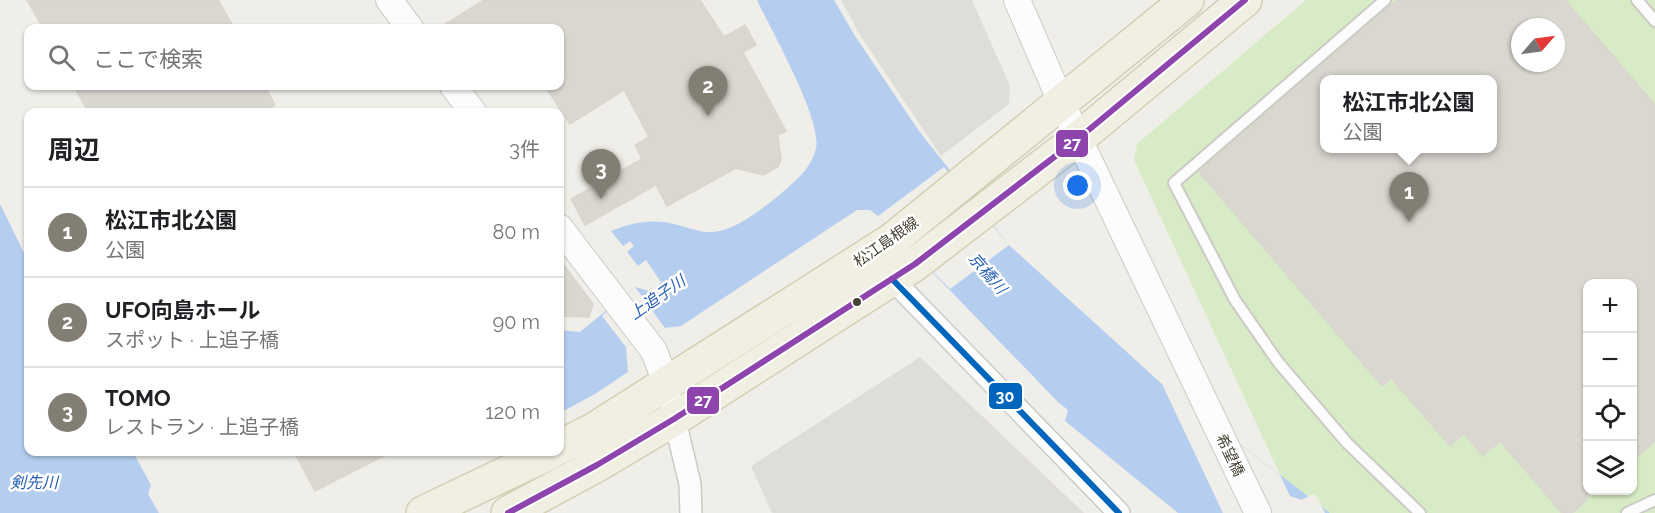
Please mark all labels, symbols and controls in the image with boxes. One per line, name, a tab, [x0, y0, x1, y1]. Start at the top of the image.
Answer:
north arrow	[1511, 18, 1565, 72]
search box	[24, 24, 564, 90]
icon: search	[45, 41, 78, 74]
text: ここで検索	[93, 46, 203, 72]
pin: 2	[688, 66, 728, 116]
popup	[1320, 75, 1497, 153]
text: 松江市北公園	[1342, 89, 1475, 115]
text: 公園	[1342, 120, 1382, 144]
line badge: 27	[1055, 129, 1089, 158]
text: 27	[1063, 134, 1081, 153]
text: 周辺	[48, 135, 100, 165]
text: 3件	[509, 137, 540, 161]
pin: 3	[582, 150, 620, 199]
your location	[1063, 171, 1092, 200]
pin: 1	[1390, 172, 1428, 222]
text: 松江市北公園	[105, 207, 237, 233]
street label: 松江島根線	[850, 213, 922, 271]
text: 1	[63, 220, 72, 244]
text: 80 m	[492, 220, 540, 244]
text: 公園	[105, 238, 145, 262]
water label: 京橋川	[965, 249, 1012, 299]
water label: 上追子川	[626, 270, 691, 324]
map controls	[1583, 279, 1637, 495]
button: +	[1583, 279, 1637, 333]
unlabelled marker	[851, 296, 863, 308]
text: UFO向島ホール	[105, 297, 261, 323]
text: 2	[62, 310, 73, 334]
text: 90 m	[493, 310, 540, 334]
text: スポット · 上追子橋	[105, 328, 279, 352]
button: −	[1583, 333, 1637, 387]
line badge: 30	[988, 382, 1023, 410]
text: TOMO	[105, 385, 171, 411]
line badge: 27	[686, 386, 720, 415]
text: 30	[996, 387, 1015, 406]
button: locate	[1583, 387, 1637, 441]
text: 27	[694, 391, 712, 410]
text: 3	[62, 400, 73, 424]
text: 120 m	[485, 400, 540, 424]
text: レストラン · 上追子橋	[105, 415, 299, 439]
street label: 希望橋	[1212, 431, 1248, 479]
button: layers	[1583, 441, 1637, 495]
water label: 剣先川	[10, 473, 60, 492]

